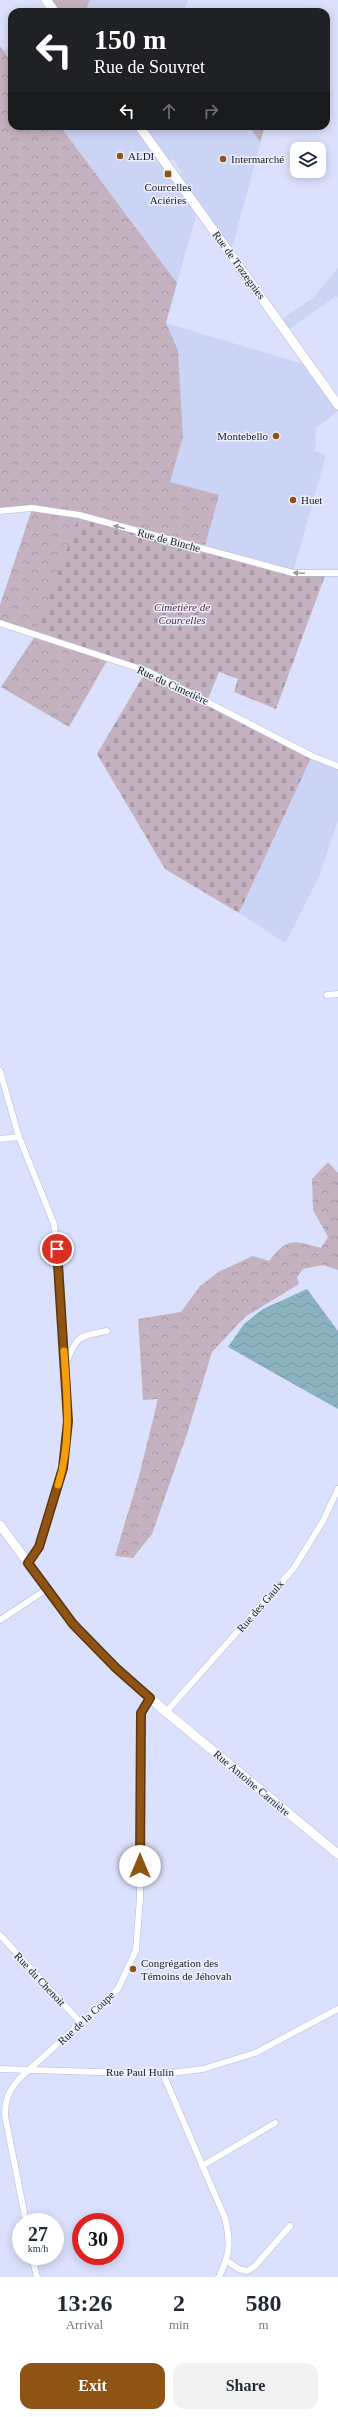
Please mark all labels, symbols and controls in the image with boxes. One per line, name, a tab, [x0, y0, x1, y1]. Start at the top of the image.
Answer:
icon: left	[28, 24, 80, 76]
text: 150 m	[94, 24, 166, 55]
text: Rue de Souvret	[94, 57, 205, 77]
icon: left	[116, 100, 138, 122]
icon: ahead	[158, 100, 180, 122]
icon: right	[200, 100, 222, 122]
map controls	[290, 142, 326, 178]
button: layers	[290, 142, 326, 178]
place label: ALDI	[128, 150, 155, 162]
marker: ALDI	[115, 151, 125, 161]
place label: Intermarché	[231, 153, 284, 165]
marker: Intermarché	[218, 154, 228, 164]
marker: Courcelles Aciéries	[163, 169, 173, 179]
place label: Courcelles Aciéries	[144, 181, 192, 206]
street label: Rue de Trazegnies	[210, 229, 268, 301]
place label: Montebello	[217, 430, 268, 442]
marker: Montebello	[271, 431, 281, 441]
place label: Huet	[301, 494, 322, 506]
marker: Huet	[288, 495, 298, 505]
one-way arrow	[113, 523, 125, 529]
street label: Rue de Binche	[136, 526, 202, 554]
one-way arrow	[293, 569, 305, 576]
park label: Cimetière de Courcelles	[154, 601, 210, 626]
street label: Rue du Cimetière	[135, 663, 211, 707]
pin	[40, 1232, 74, 1266]
icon: arrive	[46, 1238, 68, 1260]
street label: Rue des Gaulx	[234, 1577, 286, 1634]
street label: Rue Antoine Carnière	[211, 1748, 293, 1818]
position arrow	[119, 1845, 161, 1887]
street label: Rue du Chenoit	[12, 1950, 68, 2008]
place label: Congrégation des Témoins de Jéhovah	[141, 1957, 232, 1982]
marker: Congrégation des Témoins de Jéhovah	[128, 1964, 138, 1974]
street label: Rue de la Coupe	[55, 1989, 117, 2047]
street label: Rue Paul Hulin	[106, 2066, 174, 2078]
speed limit sign: 30	[72, 2213, 124, 2265]
text: 27	[28, 2223, 48, 2245]
text: km/h	[28, 2243, 48, 2254]
text: 13:26	[56, 2290, 112, 2316]
text: 2	[173, 2290, 185, 2316]
text: 580	[246, 2290, 282, 2316]
text: Arrival	[66, 2317, 103, 2332]
text: min	[169, 2317, 189, 2332]
text: m	[258, 2317, 269, 2332]
button: Exit	[20, 2363, 165, 2409]
button: Share	[173, 2363, 318, 2409]

